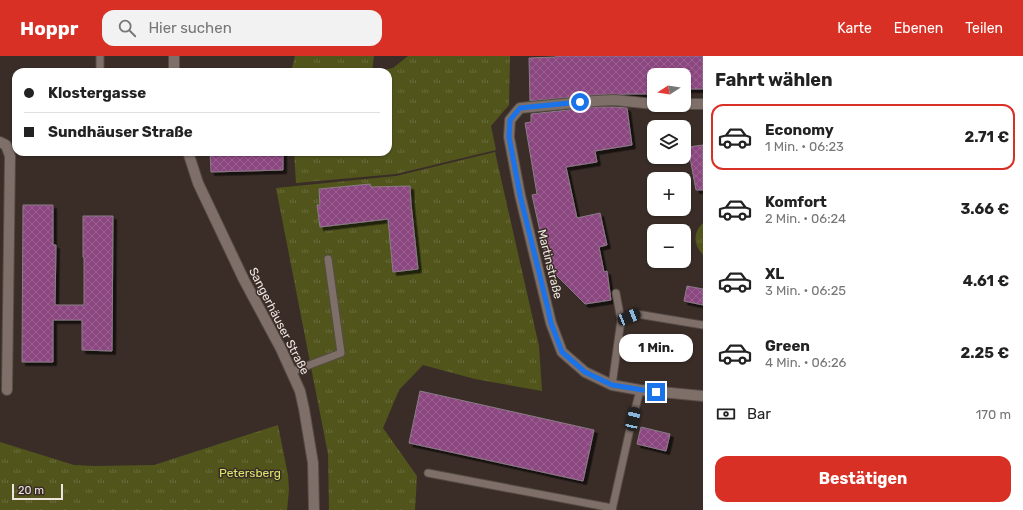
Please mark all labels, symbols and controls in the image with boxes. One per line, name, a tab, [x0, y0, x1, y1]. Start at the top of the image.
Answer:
search box	[102, 10, 382, 46]
text: Hoppr	[20, 17, 78, 40]
icon: search	[116, 17, 138, 39]
text: Hier suchen	[148, 19, 232, 37]
text: Karte	[837, 20, 872, 37]
text: Ebenen	[894, 20, 943, 37]
text: Teilen	[965, 20, 1003, 37]
north arrow	[647, 68, 691, 112]
map controls	[647, 68, 691, 268]
text: Fahrt wählen	[715, 69, 833, 91]
text: Klostergasse	[48, 84, 146, 102]
route start	[571, 93, 589, 111]
icon: car	[717, 119, 753, 155]
button: layers	[647, 120, 691, 164]
text: Economy	[765, 121, 834, 139]
text: Sundhäuser Straße	[48, 123, 193, 141]
text: 2.71 €	[964, 128, 1009, 146]
text: 1 Min. · 06:23	[765, 139, 844, 154]
button: +	[647, 172, 691, 216]
icon: car	[717, 191, 753, 227]
text: Komfort	[765, 193, 827, 211]
text: 3.66 €	[960, 200, 1009, 218]
text: 2 Min. · 06:24	[765, 211, 846, 226]
button: −	[647, 224, 691, 268]
street label: Martinstraße	[535, 228, 565, 301]
icon: car	[717, 263, 753, 299]
street label: Sangerhäuser Straße	[246, 265, 312, 377]
text: XL	[765, 265, 784, 283]
text: 4.61 €	[963, 272, 1009, 290]
text: 3 Min. · 06:25	[765, 283, 846, 298]
car	[616, 307, 642, 327]
callout: 1 Min.	[619, 334, 693, 362]
icon: car	[717, 335, 753, 371]
text: Green	[765, 337, 810, 355]
text: 1 Min.	[638, 340, 674, 355]
text: 2.25 €	[961, 344, 1009, 362]
text: 4 Min. · 06:26	[765, 355, 846, 370]
route end	[647, 383, 665, 401]
icon: cash	[715, 403, 737, 425]
text: Bar	[747, 405, 771, 423]
car	[624, 406, 642, 432]
text: 170 m	[976, 407, 1011, 422]
button: Bestätigen	[715, 456, 1011, 502]
park label: Petersberg	[219, 466, 281, 480]
scale bar	[12, 482, 63, 501]
text: 20 m	[18, 484, 44, 497]

